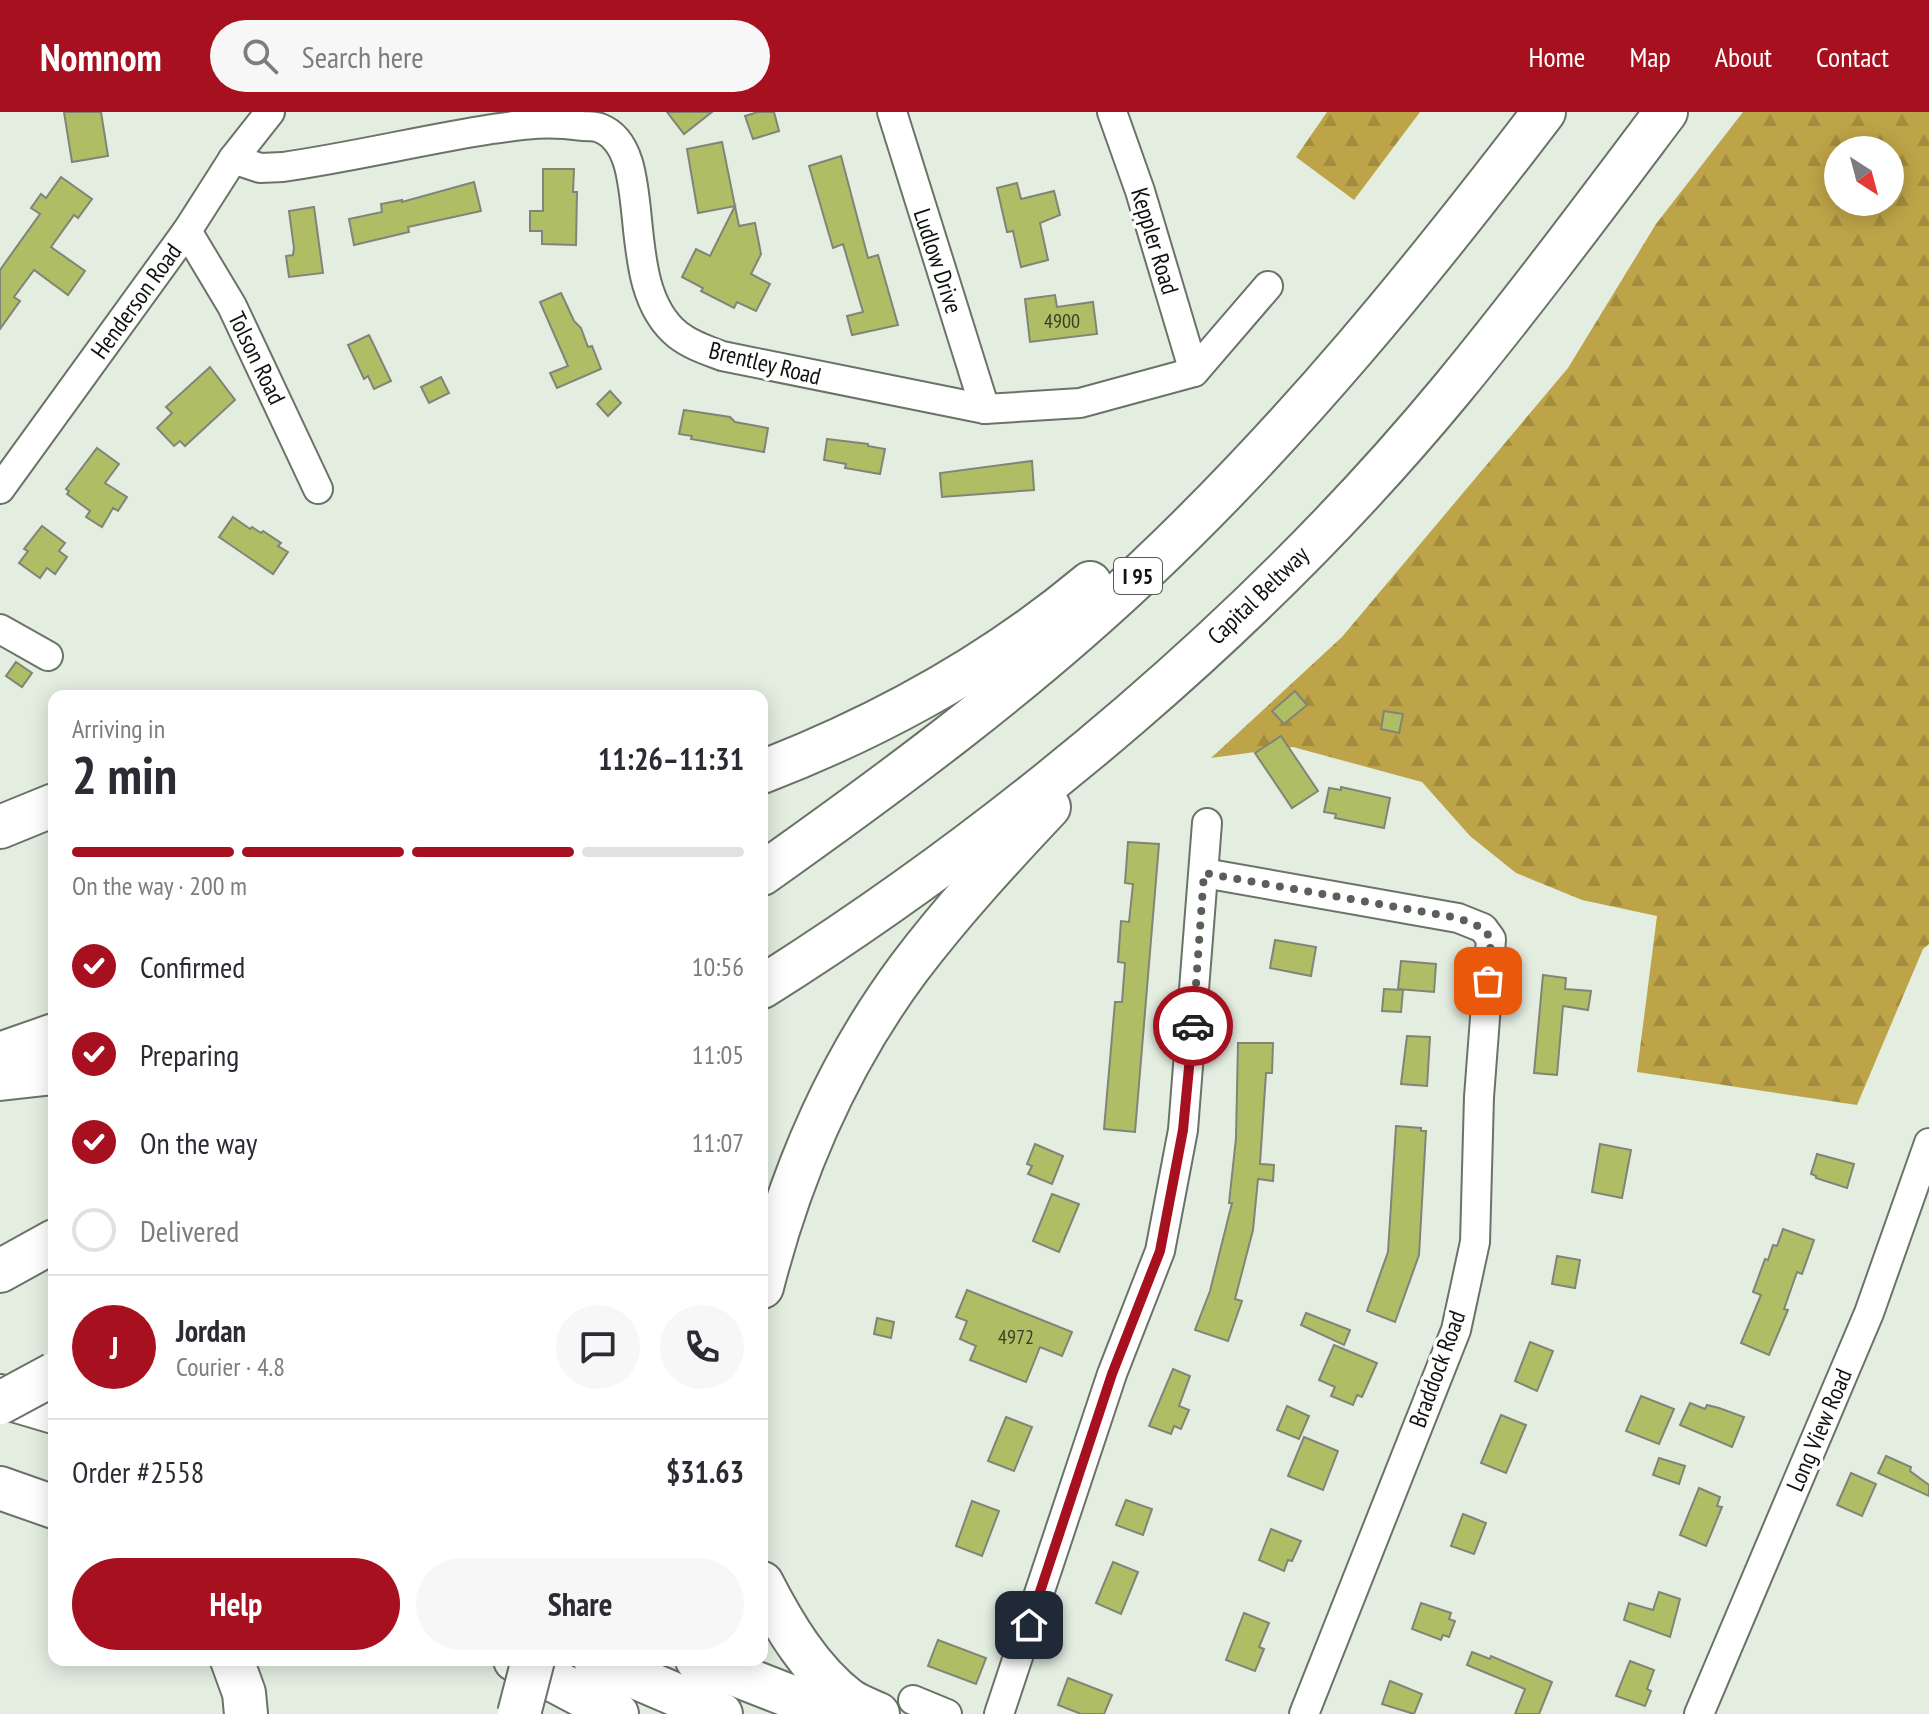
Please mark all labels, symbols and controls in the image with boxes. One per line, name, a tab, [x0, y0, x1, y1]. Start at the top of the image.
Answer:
search box	[210, 20, 770, 92]
text: Nomnom	[40, 32, 162, 81]
icon: search	[238, 34, 282, 78]
text: Search here	[302, 37, 424, 76]
text: Home	[1529, 38, 1585, 75]
text: Map	[1629, 38, 1671, 75]
text: About	[1715, 38, 1772, 75]
text: Contact	[1816, 38, 1889, 75]
north arrow	[1824, 136, 1904, 216]
map controls	[1824, 136, 1904, 216]
street label: Keppler Road	[1124, 184, 1186, 298]
street label: Ludlow Drive	[906, 205, 970, 317]
street label: Henderson Road	[84, 237, 188, 365]
street label: Tolson Road	[221, 307, 293, 409]
house number: 4900	[1044, 308, 1080, 334]
street label: Brentley Road	[706, 334, 824, 392]
street label: Capital Beltway	[1201, 539, 1315, 651]
road number: I 95	[1114, 558, 1162, 594]
text: Arriving in	[72, 712, 165, 745]
text: 11:26–11:31	[598, 739, 744, 778]
text: 2 min	[72, 741, 177, 808]
text: On the way · 200 m	[72, 869, 247, 902]
icon: check	[72, 944, 116, 988]
text: Confirmed	[140, 947, 245, 986]
pin	[1454, 947, 1522, 1015]
text: 10:56	[692, 950, 744, 983]
icon: bag	[1466, 959, 1510, 1003]
courier	[1153, 986, 1233, 1066]
icon: car	[1171, 1004, 1215, 1048]
icon: check	[72, 1032, 116, 1076]
text: Preparing	[140, 1035, 239, 1074]
text: 11:05	[692, 1038, 744, 1071]
icon: check	[72, 1120, 116, 1164]
text: On the way	[140, 1123, 257, 1162]
text: 11:07	[692, 1126, 744, 1159]
text: Delivered	[140, 1211, 239, 1250]
button: chat	[556, 1305, 640, 1389]
button: phone	[660, 1305, 744, 1389]
street label: Braddock Road	[1402, 1306, 1472, 1432]
text: Jordan	[176, 1311, 246, 1350]
house number: 4972	[998, 1324, 1034, 1350]
text: J	[110, 1328, 118, 1367]
text: Courier · 4.8	[176, 1350, 285, 1383]
street label: Long View Road	[1779, 1364, 1859, 1496]
text: Order #2558	[72, 1452, 204, 1491]
text: $31.63	[666, 1452, 744, 1491]
button: Help	[72, 1558, 400, 1650]
button: Share	[416, 1558, 744, 1650]
pin	[995, 1591, 1063, 1659]
icon: home	[1007, 1603, 1051, 1647]

